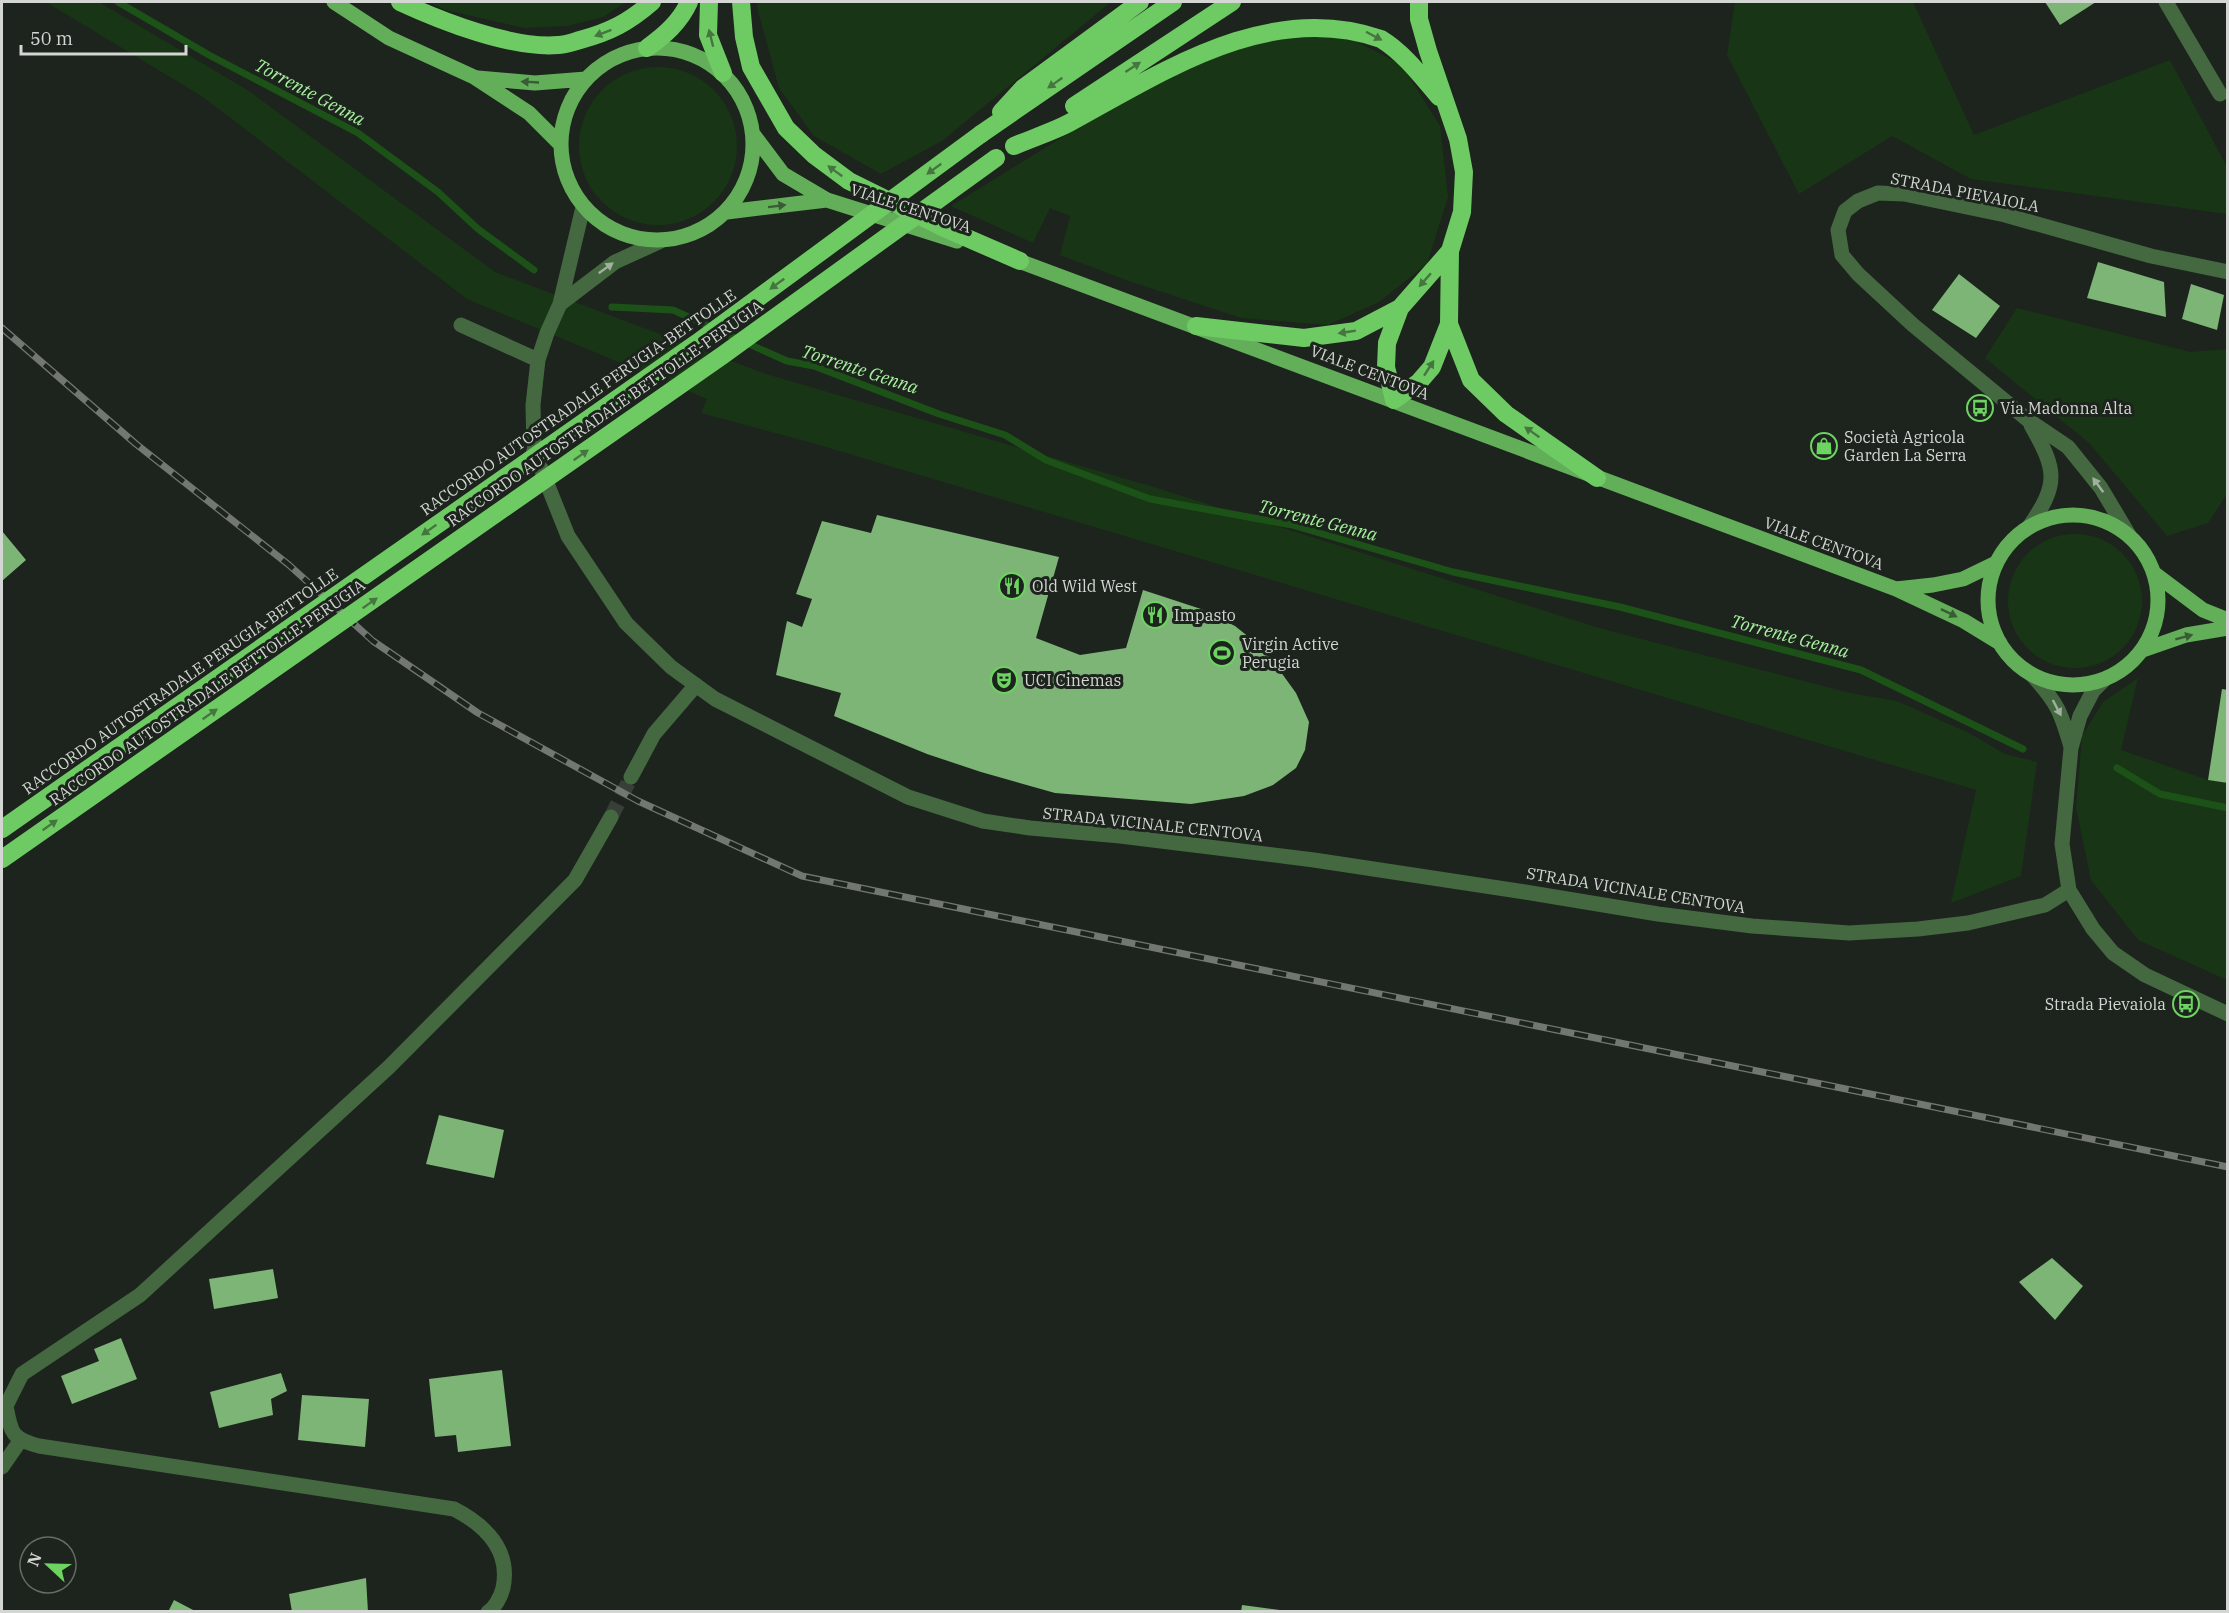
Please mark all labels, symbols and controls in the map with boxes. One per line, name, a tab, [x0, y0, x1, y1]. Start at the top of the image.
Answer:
scale bar	[21, 18, 186, 56]
text: 50 m	[30, 27, 73, 50]
one-way arrow	[594, 28, 612, 38]
one-way arrow	[705, 29, 715, 47]
one-way arrow	[1365, 30, 1383, 40]
water label: Torrente Genna	[251, 53, 369, 131]
one-way arrow	[1125, 62, 1141, 73]
one-way arrow	[520, 77, 539, 87]
one-way arrow	[1048, 77, 1064, 89]
one-way arrow	[926, 162, 942, 175]
one-way arrow	[828, 165, 844, 177]
street label: STRADA PIEVAIOLA	[1889, 168, 2041, 216]
street label: VIALE CENTOVA	[848, 179, 974, 237]
one-way arrow	[767, 201, 786, 211]
one-way arrow	[598, 262, 614, 274]
one-way arrow	[1419, 272, 1432, 287]
one-way arrow	[769, 278, 785, 290]
street label: RACCORDO AUTOSTRADALE PERUGIA-BETTOLLE	[416, 285, 740, 519]
street label: RACCORDO AUTOSTRADALE BETTOLLE-PERUGIA	[443, 296, 767, 530]
one-way arrow	[1338, 327, 1357, 336]
water label: Torrente Genna	[799, 339, 922, 399]
street label: VIALE CENTOVA	[1308, 340, 1432, 404]
one-way arrow	[1424, 359, 1435, 376]
bus stop icon: Via Madonna Alta	[1965, 393, 1995, 423]
place label: Via Madonna Alta	[2000, 398, 2132, 418]
one-way arrow	[1525, 426, 1541, 438]
place label: Società Agricola Garden La Serra	[1844, 427, 1967, 465]
shop icon: Società Agricola Garden La Serra	[1809, 431, 1839, 461]
one-way arrow	[573, 449, 589, 461]
one-way arrow	[2092, 477, 2104, 493]
water label: Torrente Genna	[1256, 494, 1380, 546]
street label: VIALE CENTOVA	[1761, 512, 1887, 574]
one-way arrow	[422, 524, 438, 536]
street label: RACCORDO AUTOSTRADALE PERUGIA-BETTOLLE	[18, 564, 342, 798]
restaurant icon: Old Wild West	[997, 571, 1027, 601]
street label: RACCORDO AUTOSTRADALE BETTOLLE-PERUGIA	[45, 575, 369, 809]
place label: Old Wild West	[1032, 576, 1137, 596]
one-way arrow	[361, 597, 377, 609]
restaurant icon: Impasto	[1140, 600, 1170, 630]
place label: Impasto	[1174, 605, 1236, 625]
one-way arrow	[1940, 608, 1957, 618]
water label: Torrente Genna	[1728, 609, 1852, 663]
one-way arrow	[2175, 631, 2194, 641]
place label: Virgin Active Perugia	[1242, 634, 1339, 672]
sports icon: Virgin Active Perugia	[1207, 638, 1237, 668]
theatre icon: UCI Cinemas	[989, 665, 1019, 695]
place label: UCI Cinemas	[1024, 670, 1121, 690]
one-way arrow	[2052, 699, 2062, 717]
one-way arrow	[201, 708, 217, 720]
street label: STRADA VICINALE CENTOVA	[1042, 802, 1264, 846]
one-way arrow	[41, 819, 57, 831]
street label: STRADA VICINALE CENTOVA	[1525, 863, 1747, 917]
bus stop icon: Strada Pievaiola	[2171, 989, 2201, 1019]
place label: Strada Pievaiola	[2045, 994, 2166, 1014]
north arrow	[18, 1535, 78, 1595]
text: N	[22, 1550, 46, 1569]

